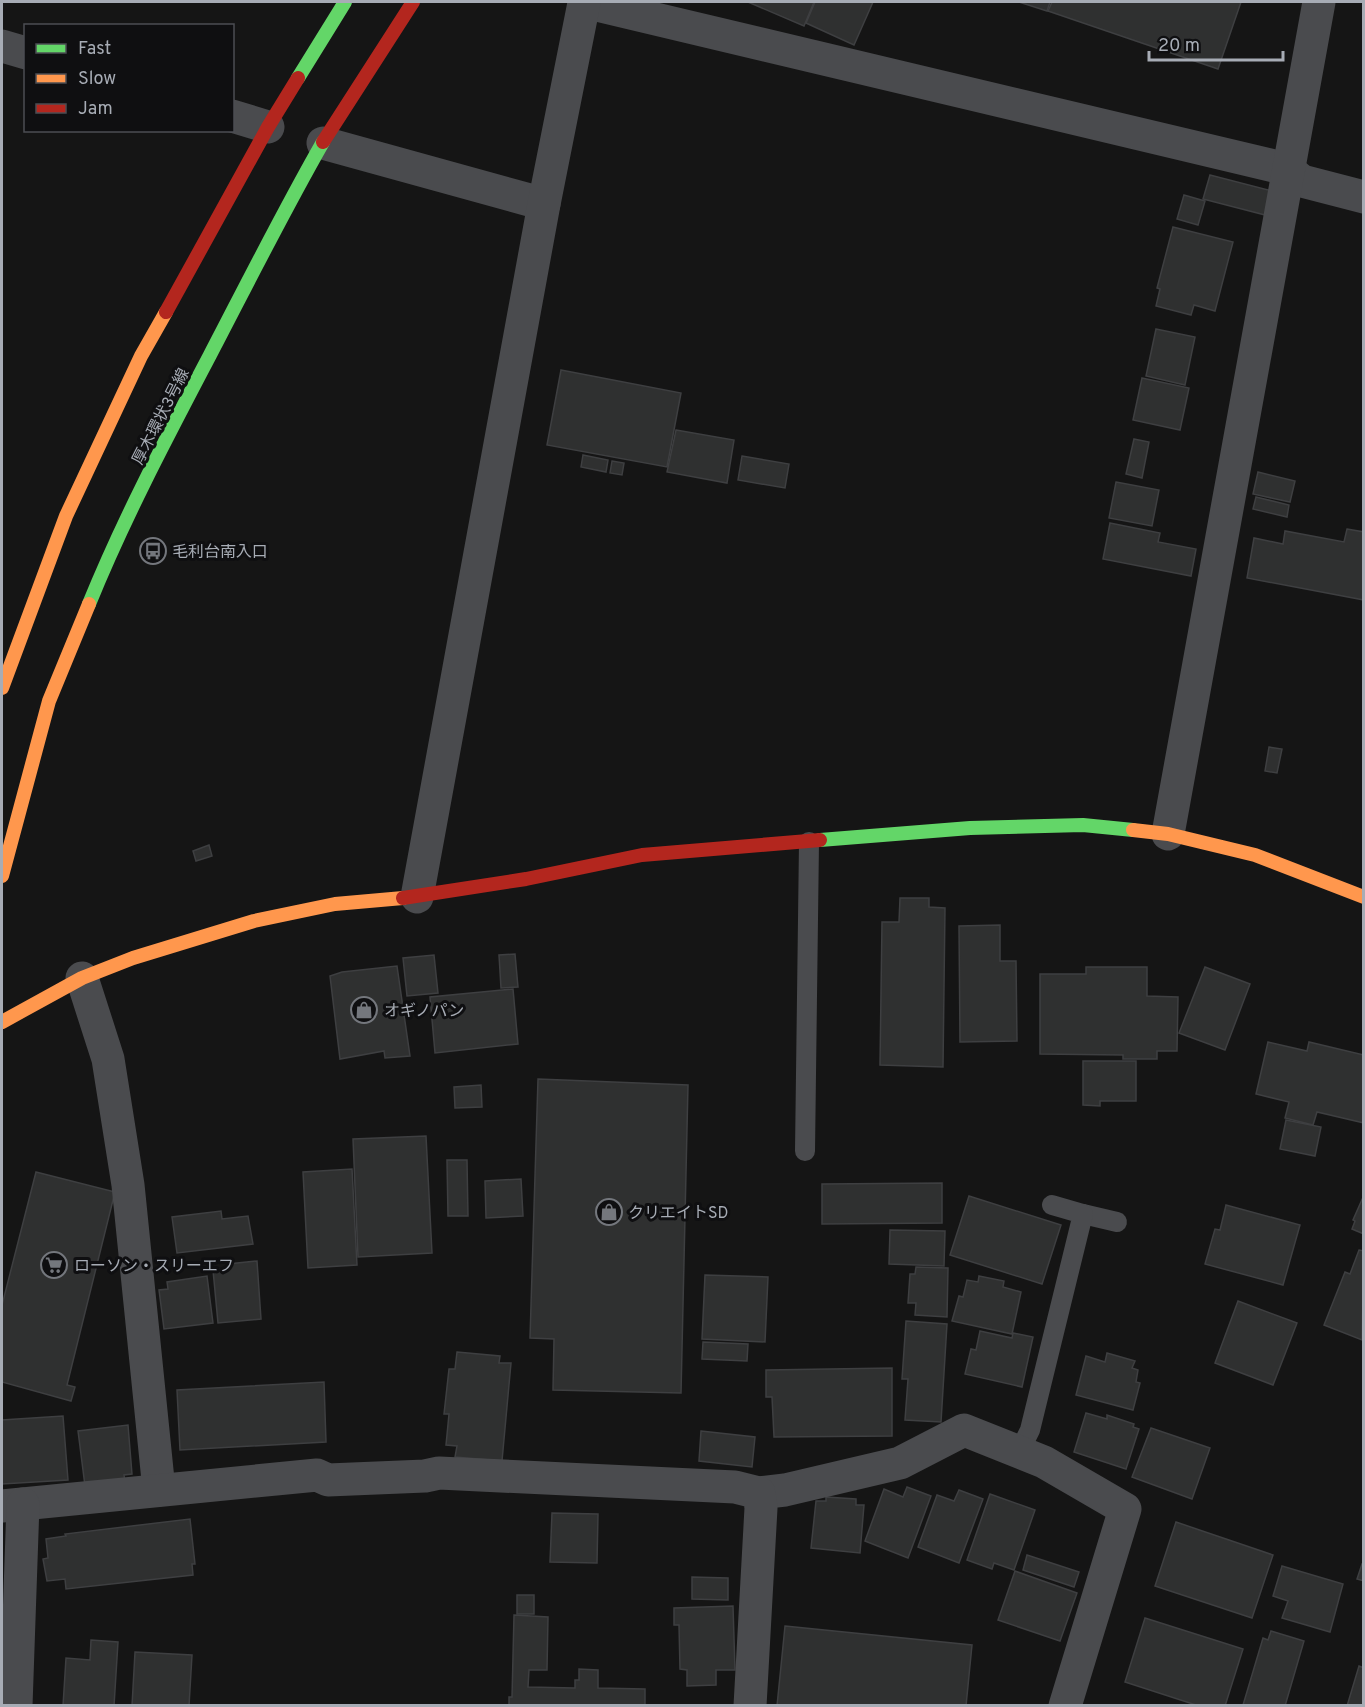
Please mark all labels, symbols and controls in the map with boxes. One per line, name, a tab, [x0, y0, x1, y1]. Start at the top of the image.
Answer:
legend	[24, 24, 234, 132]
scale bar	[1149, 24, 1282, 62]
text: 20 m	[1158, 35, 1200, 58]
text: Fast	[78, 38, 111, 61]
text: Slow	[78, 68, 116, 91]
text: Jam	[78, 98, 113, 121]
street label: 厚木環状3号線	[129, 365, 195, 469]
bus stop icon: 毛利台南入口	[138, 536, 168, 566]
place label: 毛利台南入口	[172, 543, 268, 563]
shop icon: オギノパン	[349, 995, 379, 1025]
place label: オギノパン	[384, 1002, 464, 1022]
shop icon: クリエイトSD	[594, 1197, 624, 1227]
place label: クリエイトSD	[628, 1204, 729, 1224]
supermarket icon: ローソン・スリーエフ	[39, 1250, 69, 1280]
place label: ローソン・スリーエフ	[74, 1257, 234, 1277]

